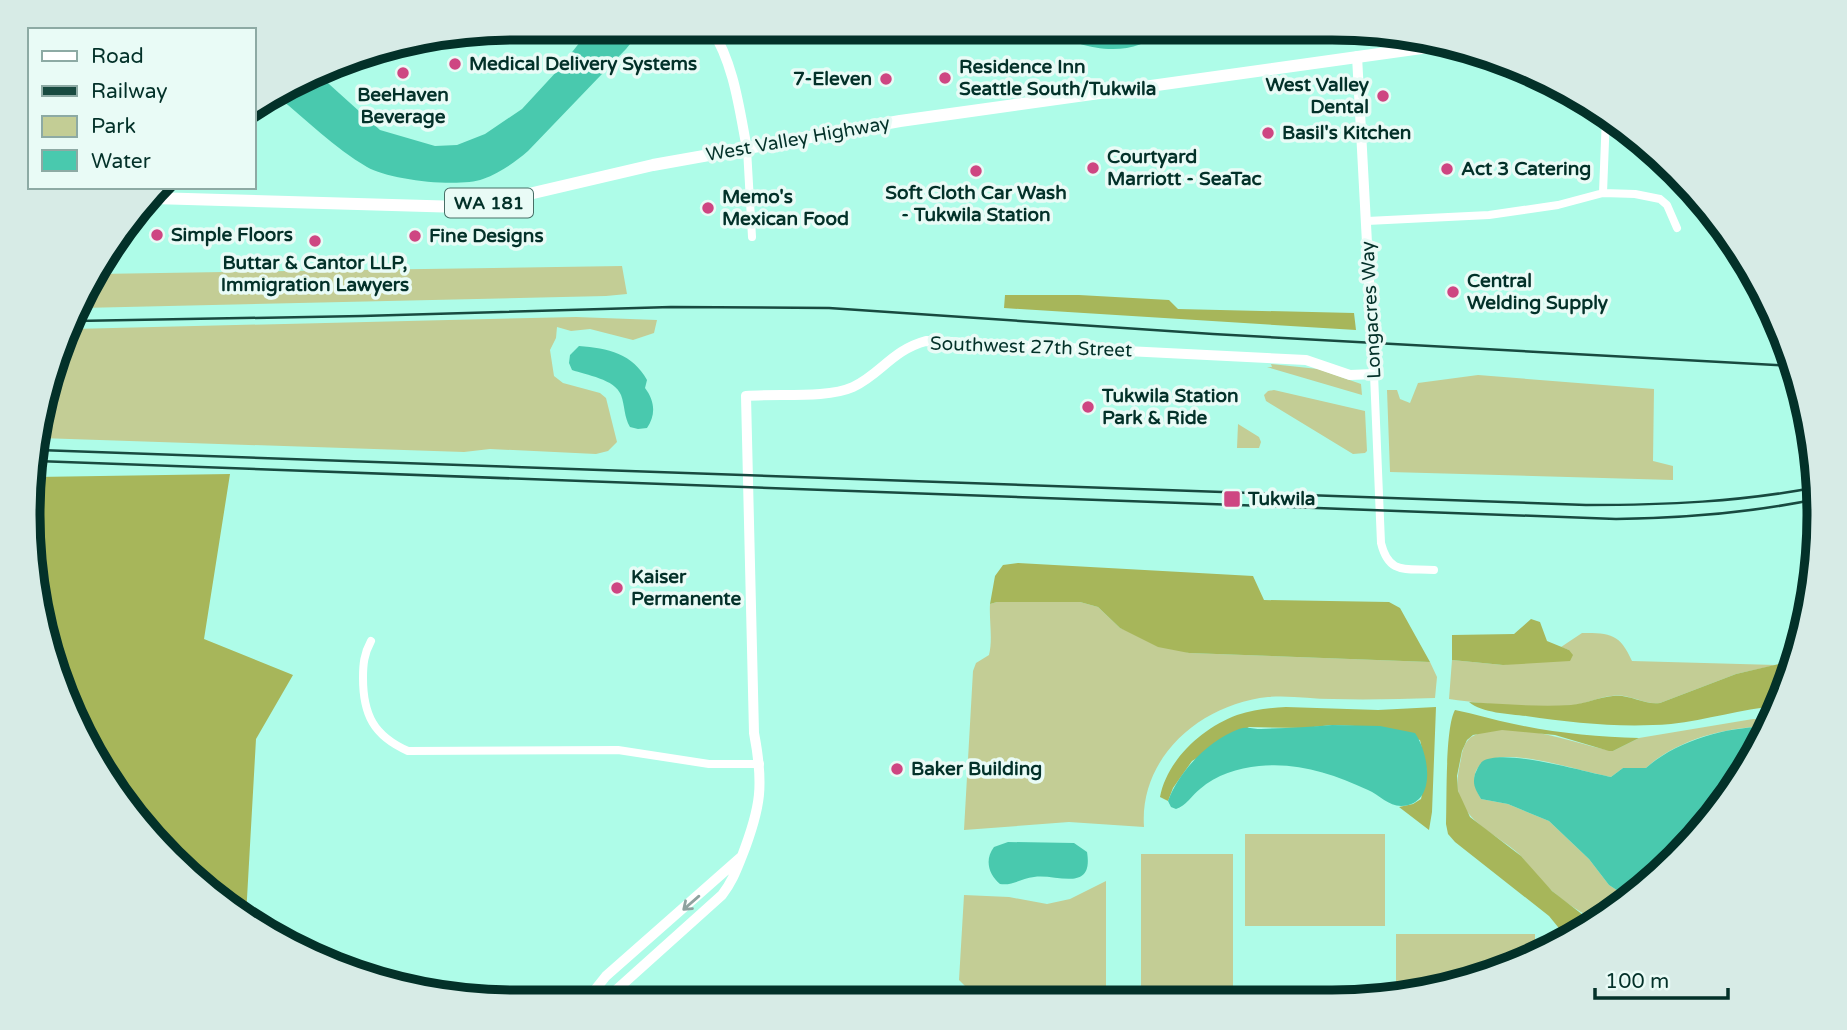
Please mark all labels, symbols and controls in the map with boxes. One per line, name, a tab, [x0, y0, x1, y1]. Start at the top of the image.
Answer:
legend	[28, 28, 256, 189]
text: Road	[91, 44, 144, 69]
place label: Medical Delivery Systems	[469, 53, 697, 76]
marker: Medical Delivery Systems	[447, 56, 463, 72]
place label: Residence Inn Seattle South/Tukwila	[959, 56, 1156, 100]
marker: BeeHaven Beverage	[395, 65, 411, 81]
place label: 7-Eleven	[793, 68, 872, 90]
marker: Residence Inn Seattle South/Tukwila	[937, 70, 953, 86]
marker: 7-Eleven	[878, 71, 894, 87]
place label: West Valley Dental	[1266, 74, 1370, 118]
text: Railway	[91, 79, 168, 104]
place label: BeeHaven Beverage	[357, 84, 449, 129]
marker: West Valley Dental	[1375, 88, 1391, 104]
street label: West Valley Highway	[704, 112, 892, 166]
text: Park	[91, 114, 136, 139]
place label: Basil's Kitchen	[1282, 122, 1411, 144]
marker: Basil's Kitchen	[1260, 125, 1276, 141]
place label: Courtyard Marriott - SeaTac	[1107, 146, 1262, 190]
text: Water	[91, 149, 151, 174]
place label: Act 3 Catering	[1461, 158, 1591, 181]
marker: Courtyard Marriott - SeaTac	[1085, 160, 1101, 176]
marker: Act 3 Catering	[1439, 161, 1455, 177]
marker: Soft Cloth Car Wash - Tukwila Station	[968, 163, 984, 179]
place label: Soft Cloth Car Wash - Tukwila Station	[885, 182, 1067, 226]
place label: Memo's Mexican Food	[722, 186, 849, 230]
road number: WA 181	[445, 188, 533, 218]
marker: Memo's Mexican Food	[700, 200, 716, 216]
place label: Simple Floors	[171, 224, 293, 247]
place label: Fine Designs	[429, 225, 544, 248]
marker: Simple Floors	[149, 227, 165, 243]
marker: Fine Designs	[407, 228, 423, 244]
marker: Buttar & Cantor LLP, Immigration Lawyers	[307, 233, 323, 249]
street label: Longacres Way	[1356, 241, 1386, 379]
place label: Buttar & Cantor LLP, Immigration Lawyers	[221, 252, 409, 297]
place label: Central Welding Supply	[1467, 270, 1609, 315]
marker: Central Welding Supply	[1445, 284, 1461, 300]
street label: Southwest 27th Street	[930, 332, 1132, 362]
place label: Tukwila Station Park & Ride	[1101, 385, 1239, 429]
marker: Tukwila Station Park & Ride	[1080, 399, 1096, 415]
place label: Tukwila	[1247, 488, 1316, 510]
marker: Tukwila	[1222, 489, 1242, 509]
place label: Kaiser Permanente	[631, 566, 741, 610]
marker: Kaiser Permanente	[609, 580, 625, 596]
place label: Baker Building	[911, 758, 1042, 781]
marker: Baker Building	[889, 761, 905, 777]
one-way arrow	[682, 895, 700, 911]
scale bar	[1595, 956, 1728, 1000]
text: 100 m	[1605, 969, 1669, 994]

